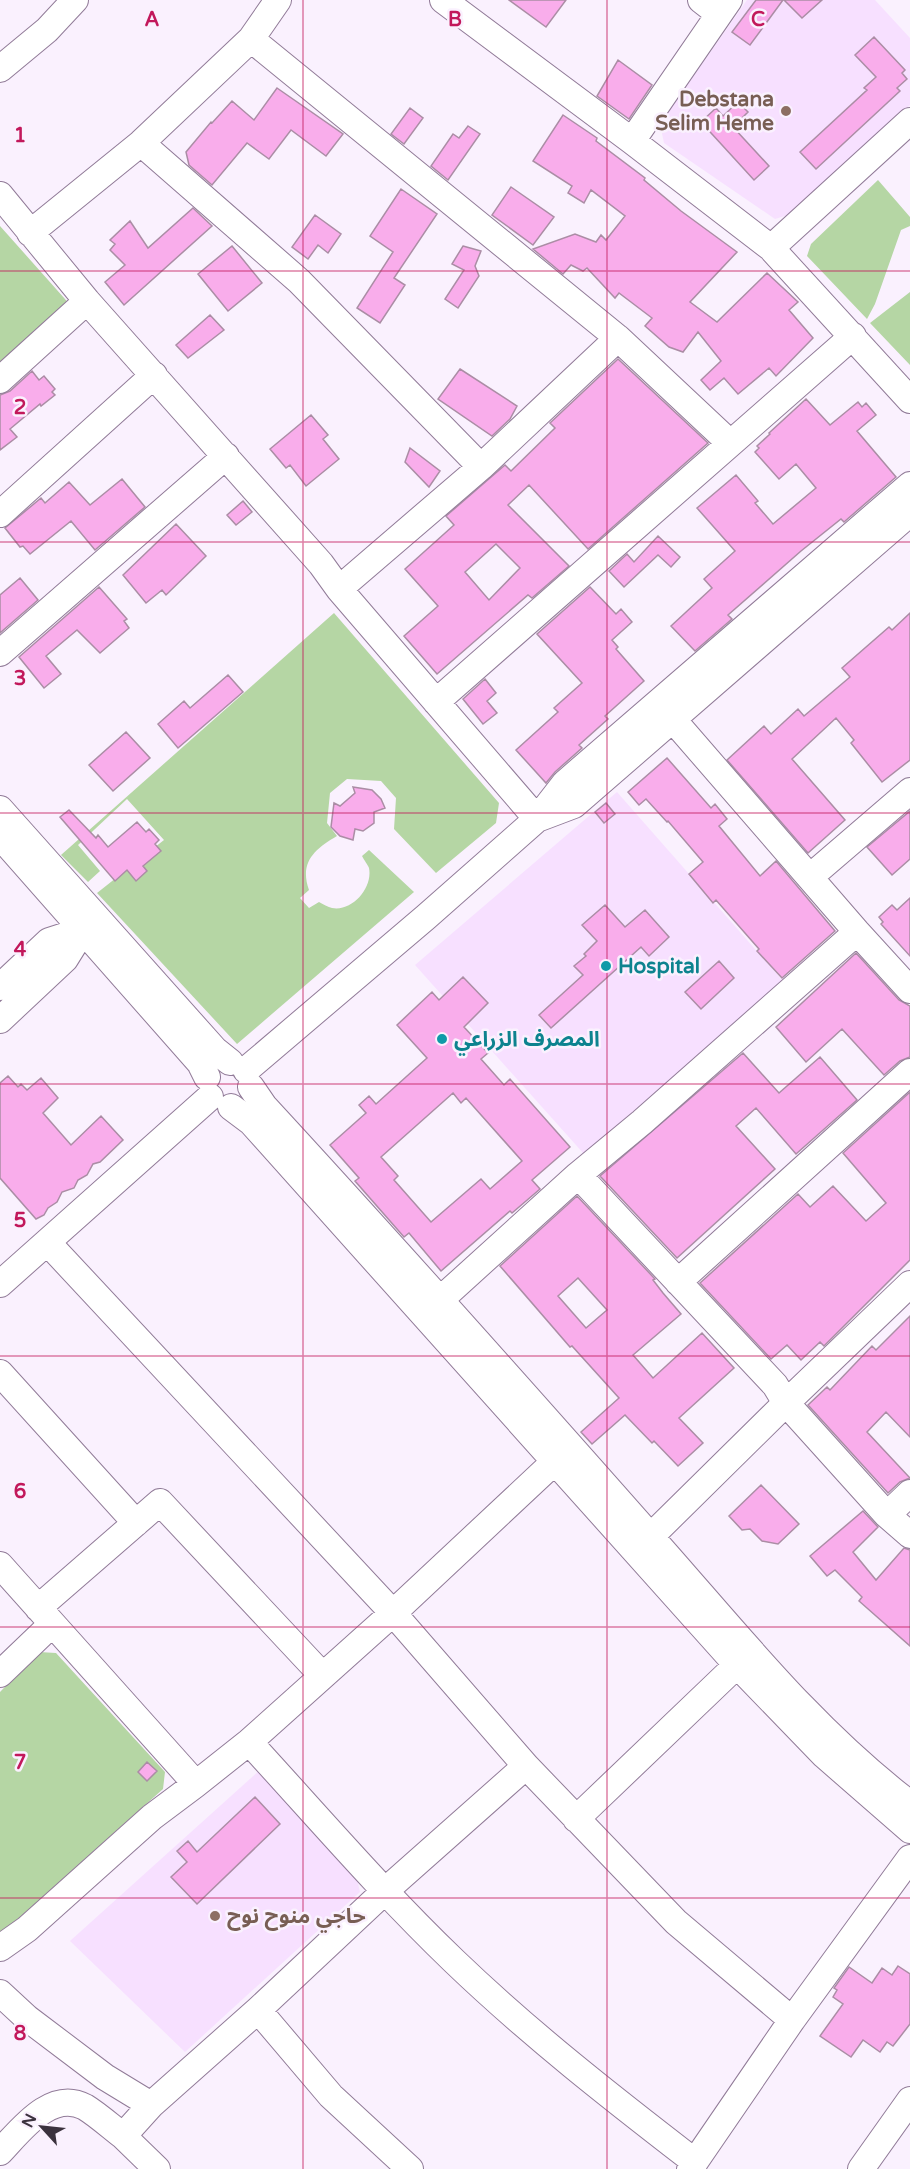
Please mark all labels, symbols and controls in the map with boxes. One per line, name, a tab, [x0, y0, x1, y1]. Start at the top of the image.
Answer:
text: A	[145, 8, 160, 32]
text: B	[448, 8, 462, 32]
text: C	[751, 8, 765, 32]
place label: Debstana Selim Heme	[655, 87, 774, 136]
marker: Debstana Selim Heme	[779, 104, 793, 118]
text: 1	[14, 124, 26, 148]
text: 2	[14, 396, 26, 420]
text: 3	[14, 667, 26, 691]
text: 4	[14, 938, 27, 962]
place label: Hospital	[618, 954, 700, 979]
marker: Hospital	[599, 959, 613, 973]
place label: المصرف الزراعي	[454, 1027, 600, 1056]
marker: المصرف الزراعي	[435, 1032, 449, 1046]
text: 5	[14, 1209, 26, 1233]
text: 6	[14, 1480, 26, 1504]
text: 7	[14, 1751, 26, 1775]
place label: حاجي منوح نوح	[227, 1904, 366, 1933]
marker: حاجي منوح نوح	[208, 1909, 222, 1923]
text: 8	[14, 2022, 26, 2046]
north arrow	[12, 2097, 72, 2157]
text: N	[18, 2110, 41, 2131]

